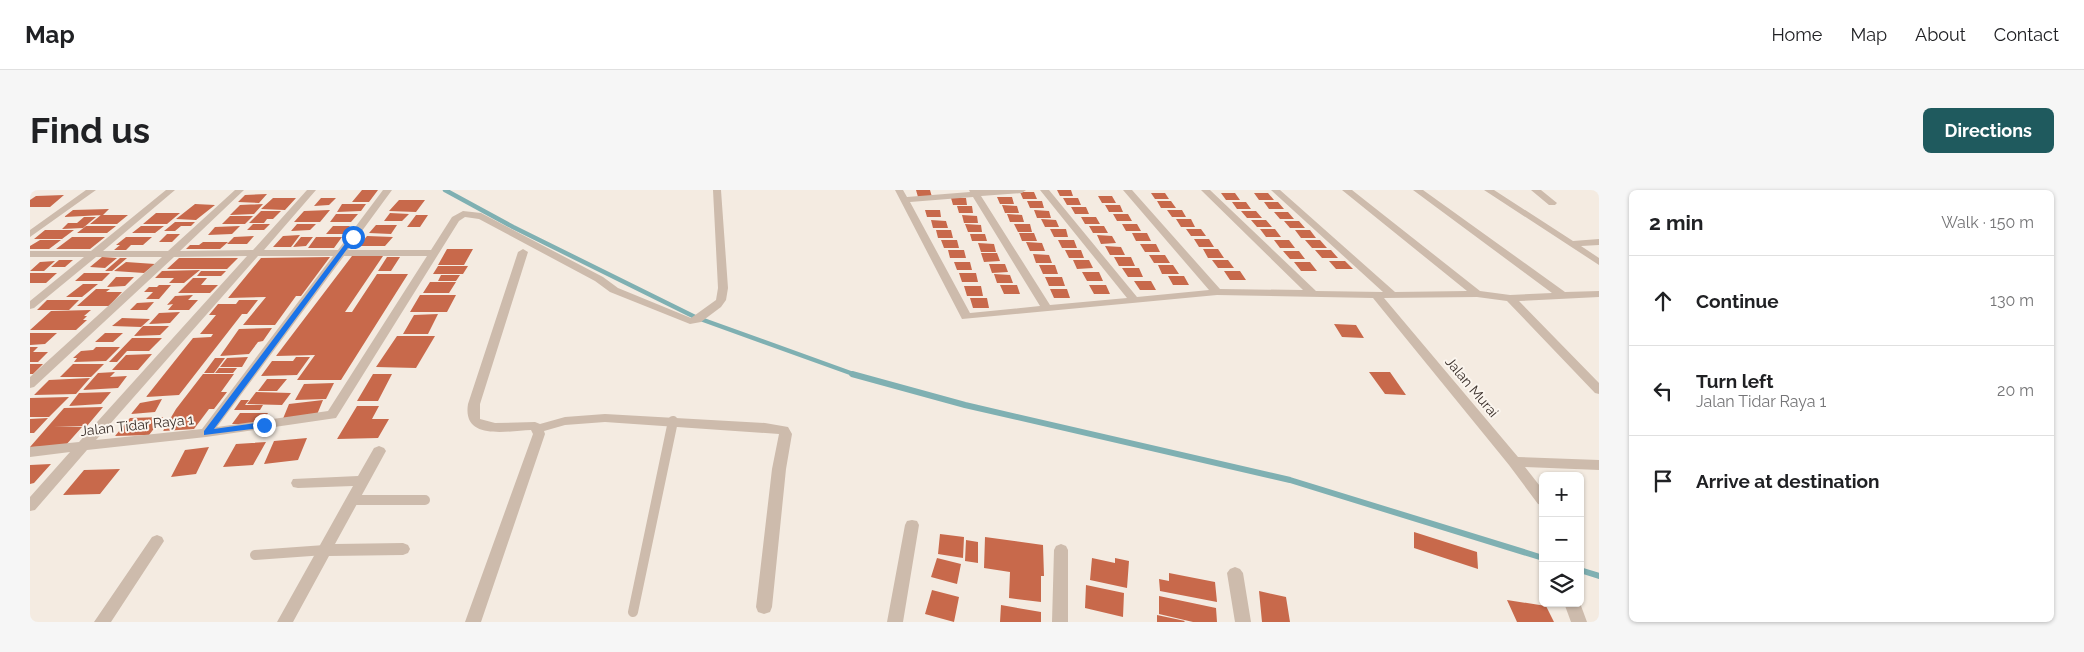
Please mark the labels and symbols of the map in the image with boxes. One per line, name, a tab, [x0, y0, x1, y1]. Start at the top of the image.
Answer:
route start	[342, 226, 365, 249]
street label: Jalan Murai	[1442, 354, 1502, 420]
street label: Jalan Tidar Raya 1	[79, 411, 195, 439]
route end	[253, 414, 276, 437]

